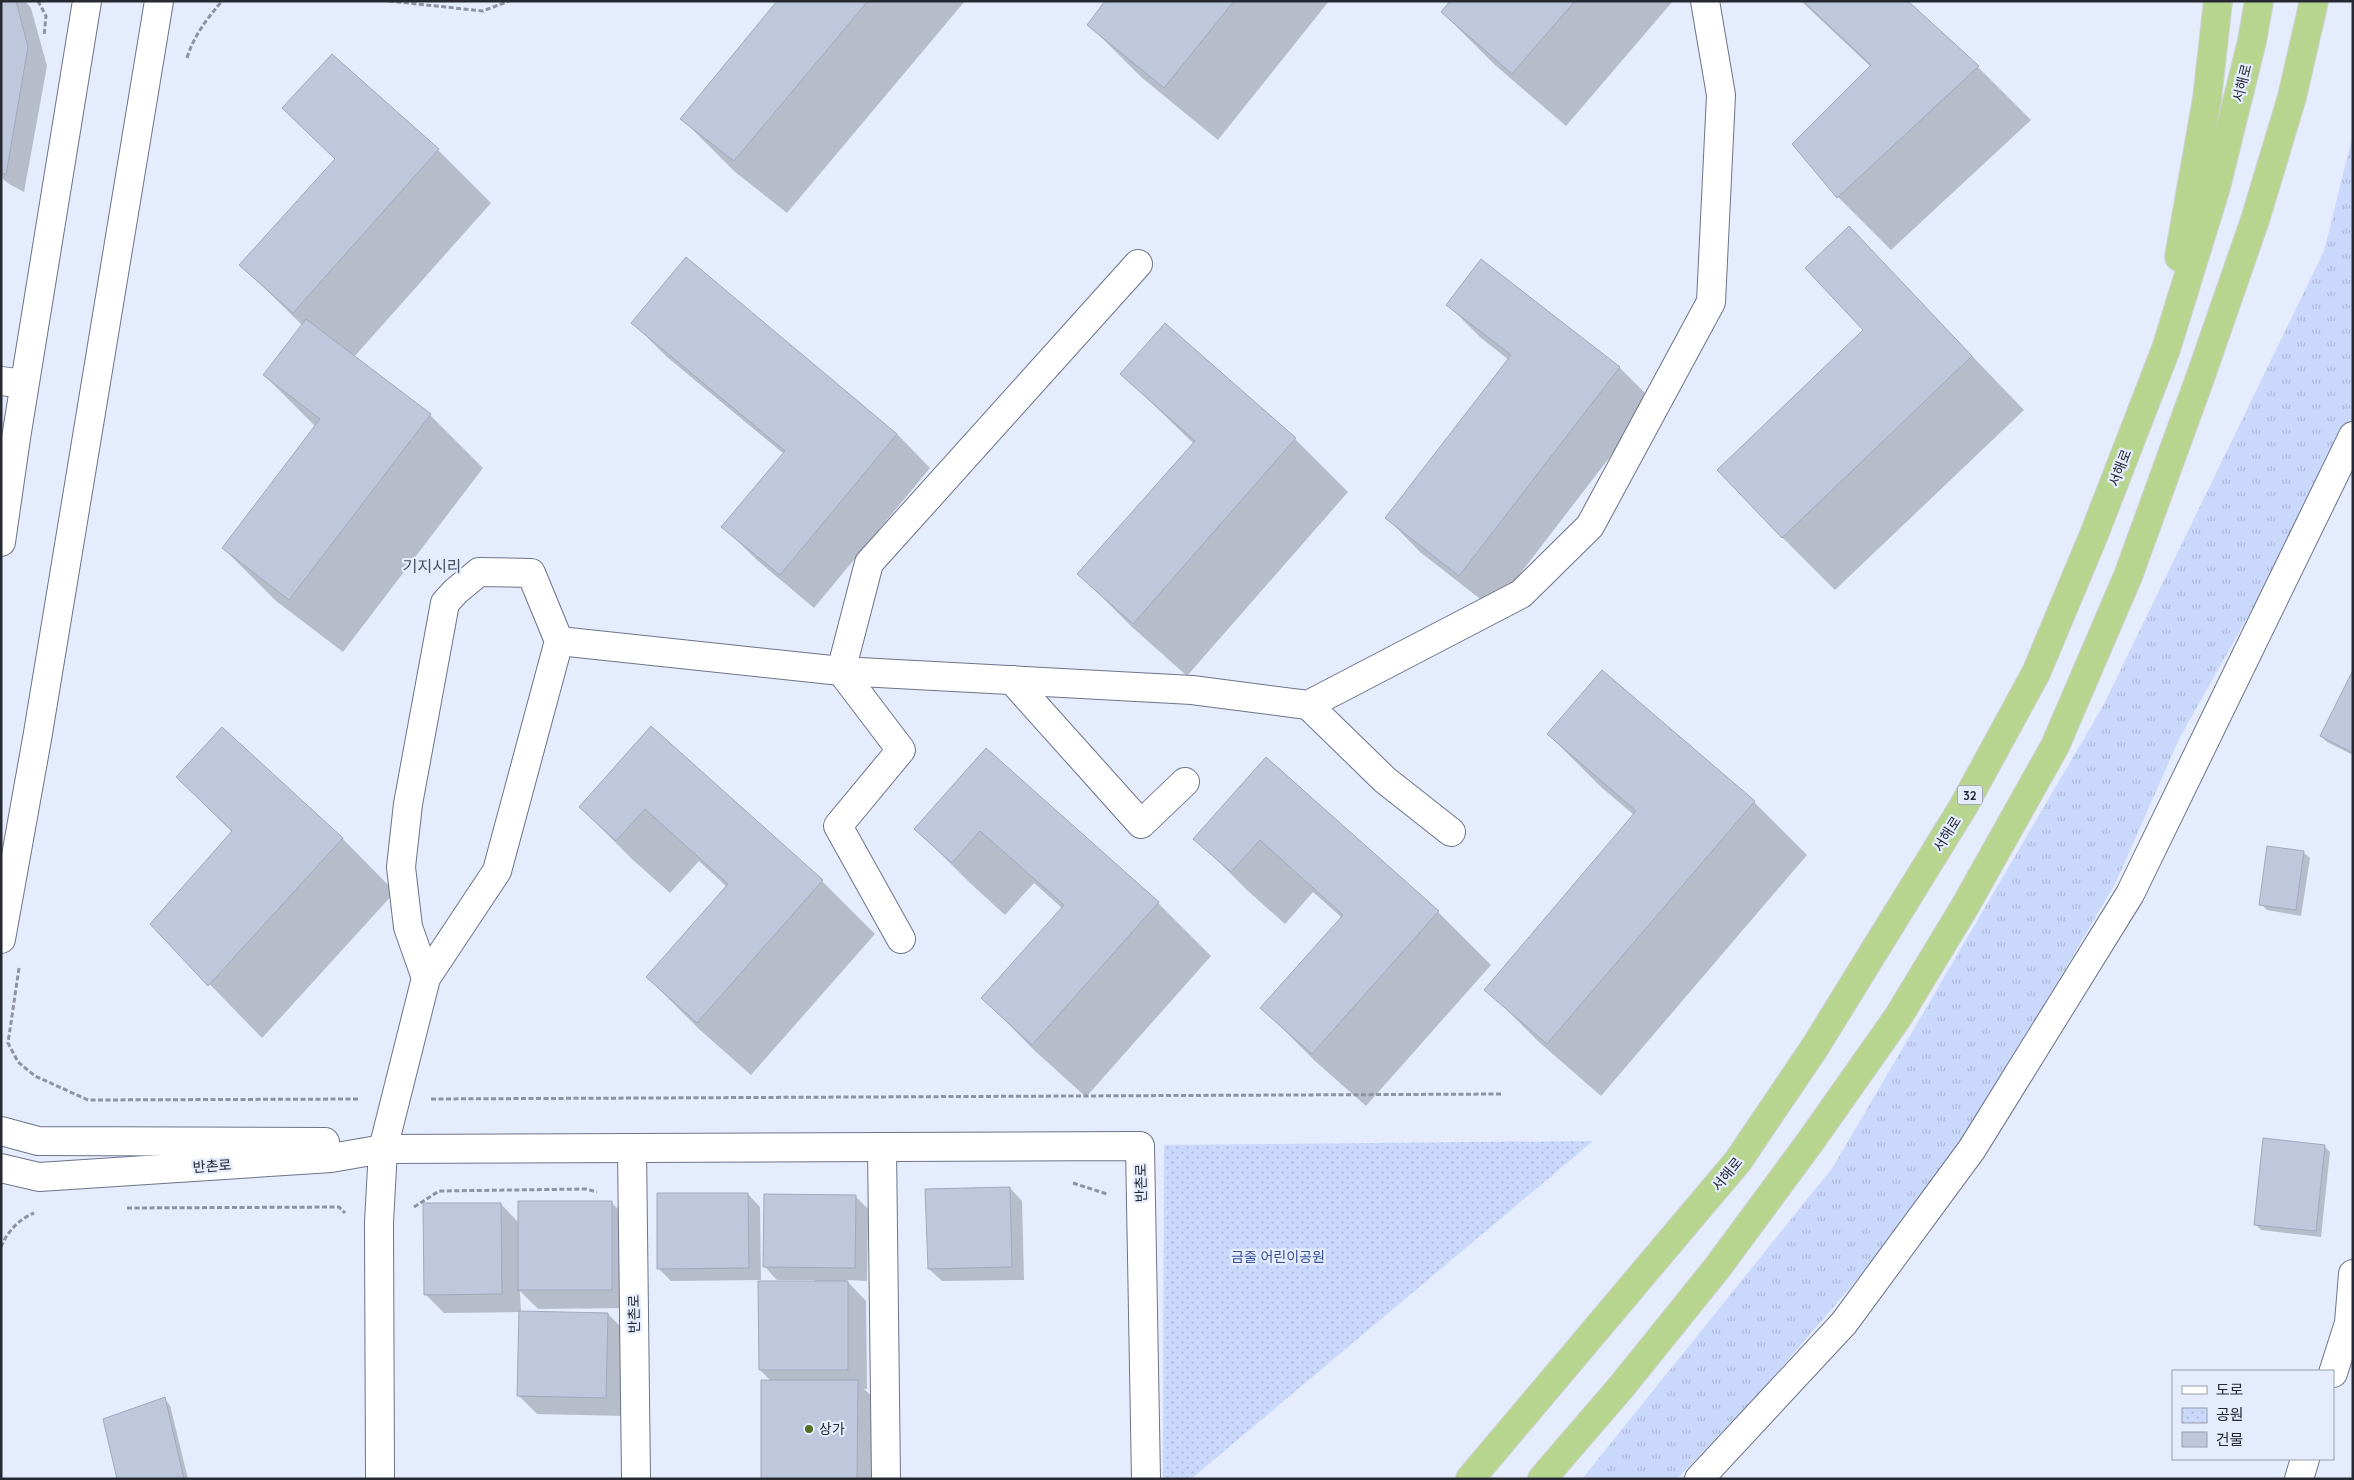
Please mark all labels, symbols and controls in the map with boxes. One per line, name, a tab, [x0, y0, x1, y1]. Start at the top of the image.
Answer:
street label: 서해로	[2229, 62, 2255, 104]
street label: 서해로	[2105, 447, 2135, 489]
district label: 기지시리	[403, 556, 461, 576]
road number: 32	[1958, 786, 1982, 804]
street label: 서해로	[1929, 813, 1965, 855]
street label: 서해로	[1708, 1153, 1746, 1195]
street label: 반촌로	[192, 1156, 232, 1176]
street label: 반촌로	[1132, 1163, 1150, 1202]
park label: 금줄 어린이공원	[1231, 1248, 1325, 1266]
street label: 반촌로	[625, 1294, 643, 1333]
legend	[2172, 1370, 2334, 1460]
text: 도로	[2216, 1380, 2244, 1399]
text: 공원	[2216, 1405, 2244, 1424]
place label: 상가	[819, 1420, 845, 1438]
marker: 상가	[803, 1423, 815, 1435]
text: 건물	[2216, 1430, 2244, 1449]

